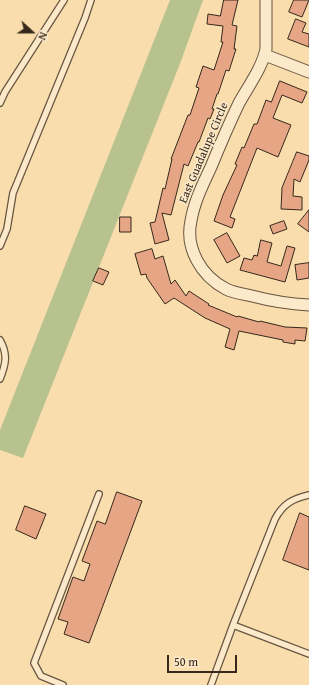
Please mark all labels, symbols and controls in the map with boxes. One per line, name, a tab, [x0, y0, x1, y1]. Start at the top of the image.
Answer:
north arrow	[12, 12, 52, 52]
text: N	[34, 30, 52, 43]
street label: East Guadalupe Circle	[176, 100, 232, 206]
scale bar	[169, 647, 239, 673]
text: 50 m	[174, 653, 198, 670]

